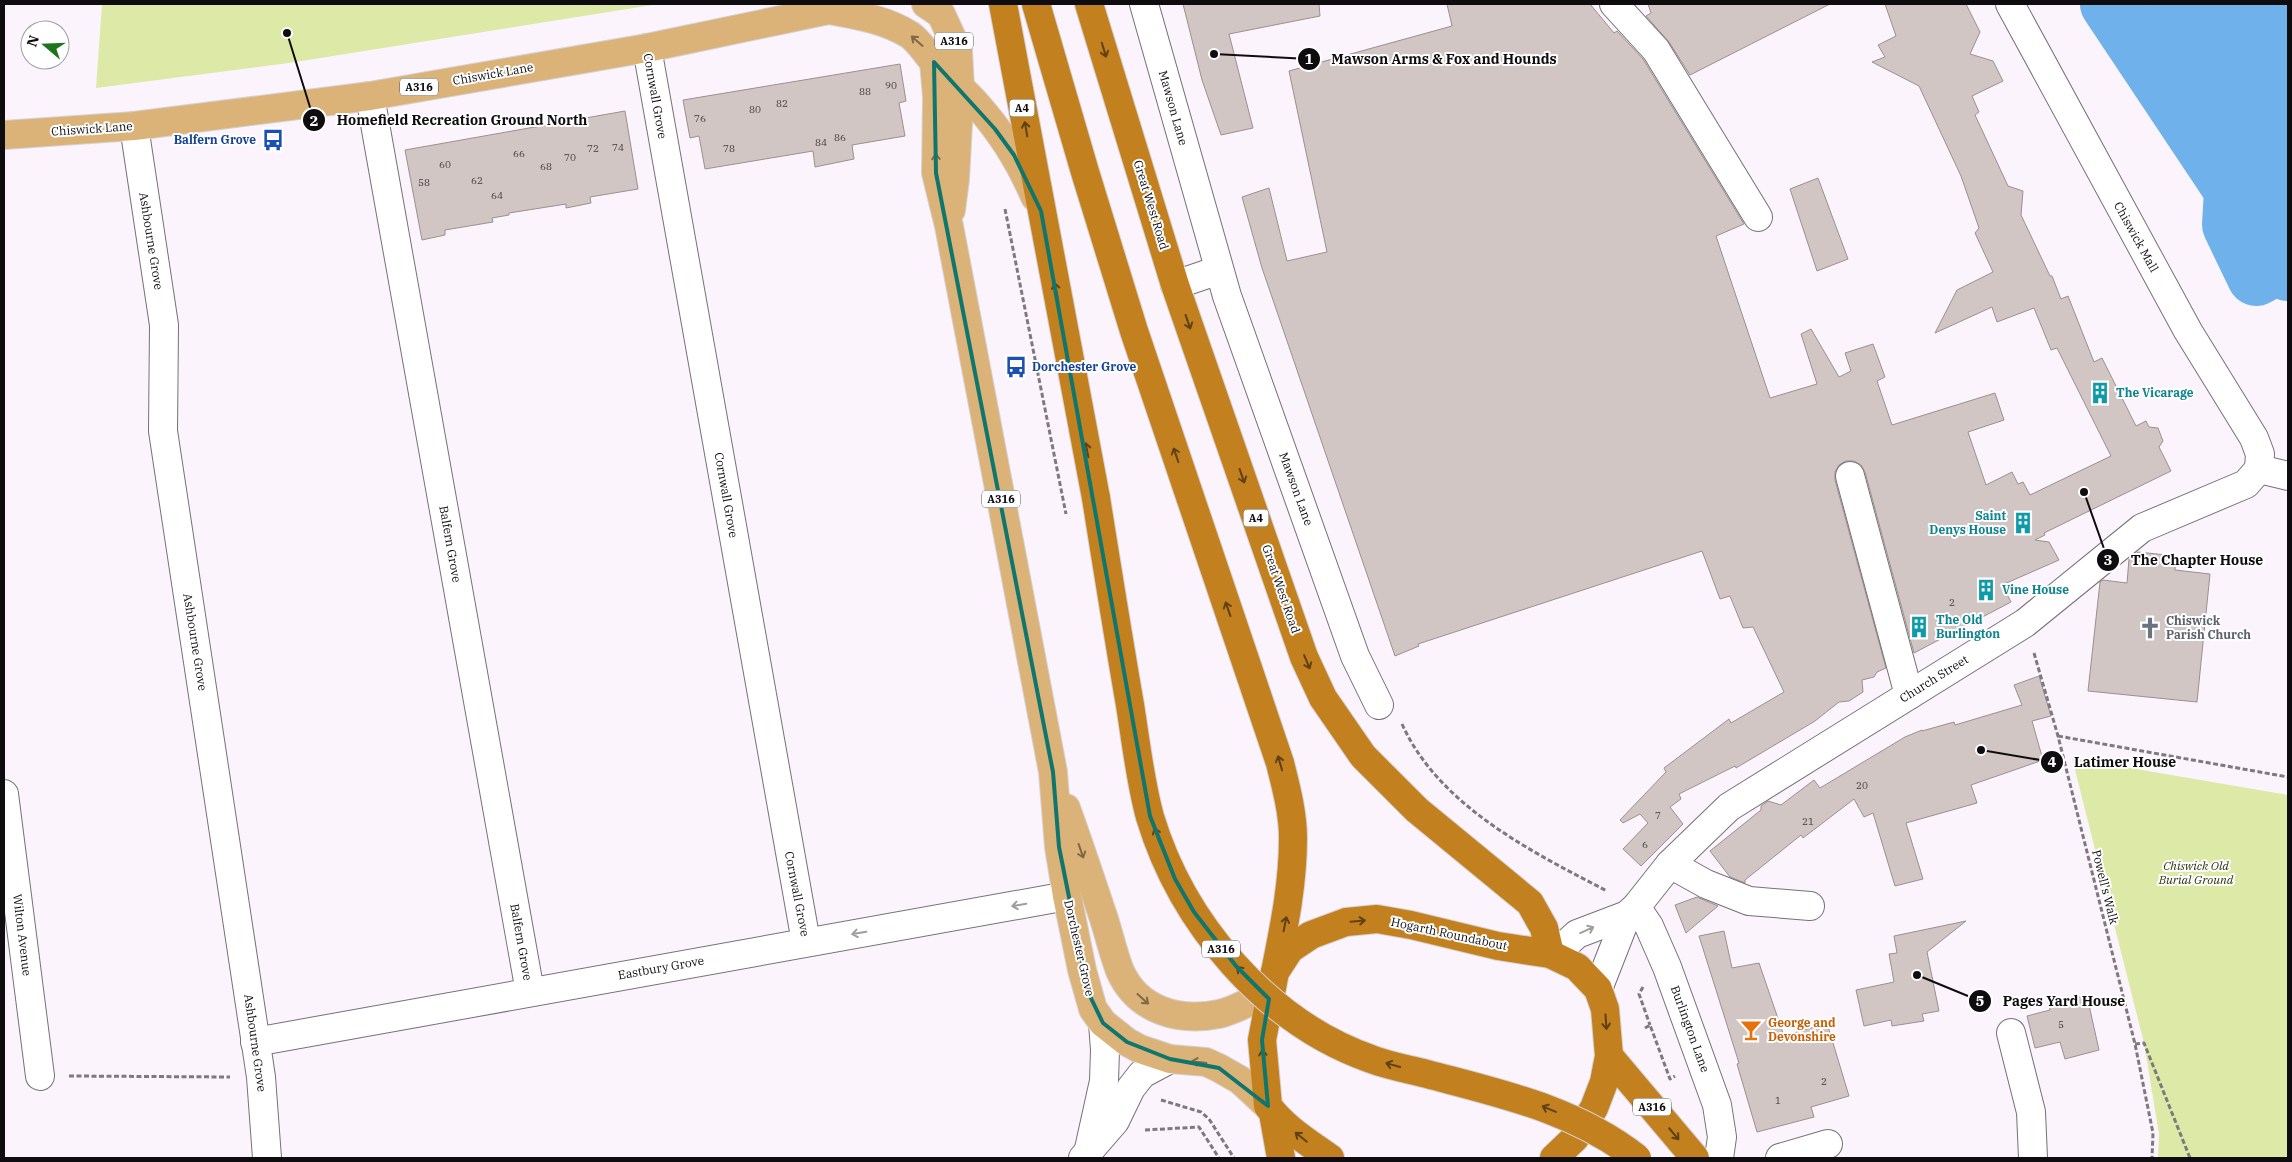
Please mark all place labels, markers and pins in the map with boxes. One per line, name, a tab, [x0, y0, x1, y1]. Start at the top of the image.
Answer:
callout: Mawson Arms & Fox and Hounds	[1297, 44, 1567, 73]
callout: Homefield Recreation Ground North	[301, 106, 597, 135]
bus stop icon: Balfern Grove	[260, 127, 286, 153]
place label: Balfern Grove	[174, 132, 256, 147]
bus stop icon: Dorchester Grove	[1003, 354, 1029, 380]
place label: Dorchester Grove	[1032, 359, 1137, 374]
building icon: The Vicarage	[2087, 380, 2113, 406]
place label: The Vicarage	[2116, 385, 2194, 400]
place label: Saint Denys House	[1929, 508, 2007, 537]
building icon: Saint Denys House	[2010, 510, 2036, 536]
callout: The Chapter House	[2095, 546, 2273, 575]
building icon: Vine House	[1973, 577, 1999, 603]
place label: Vine House	[2002, 582, 2069, 597]
place label: The Old Burlington	[1936, 612, 2000, 641]
place label: Chiswick Parish Church	[2166, 613, 2251, 642]
building icon: The Old Burlington	[1906, 614, 1932, 640]
church icon: Chiswick Parish Church	[2137, 615, 2163, 641]
callout: Latimer House	[2039, 747, 2186, 776]
callout: Pages Yard House	[1967, 986, 2135, 1015]
place label: George and Devonshire	[1768, 1015, 1836, 1044]
bar icon: George and Devonshire	[1738, 1017, 1764, 1043]

